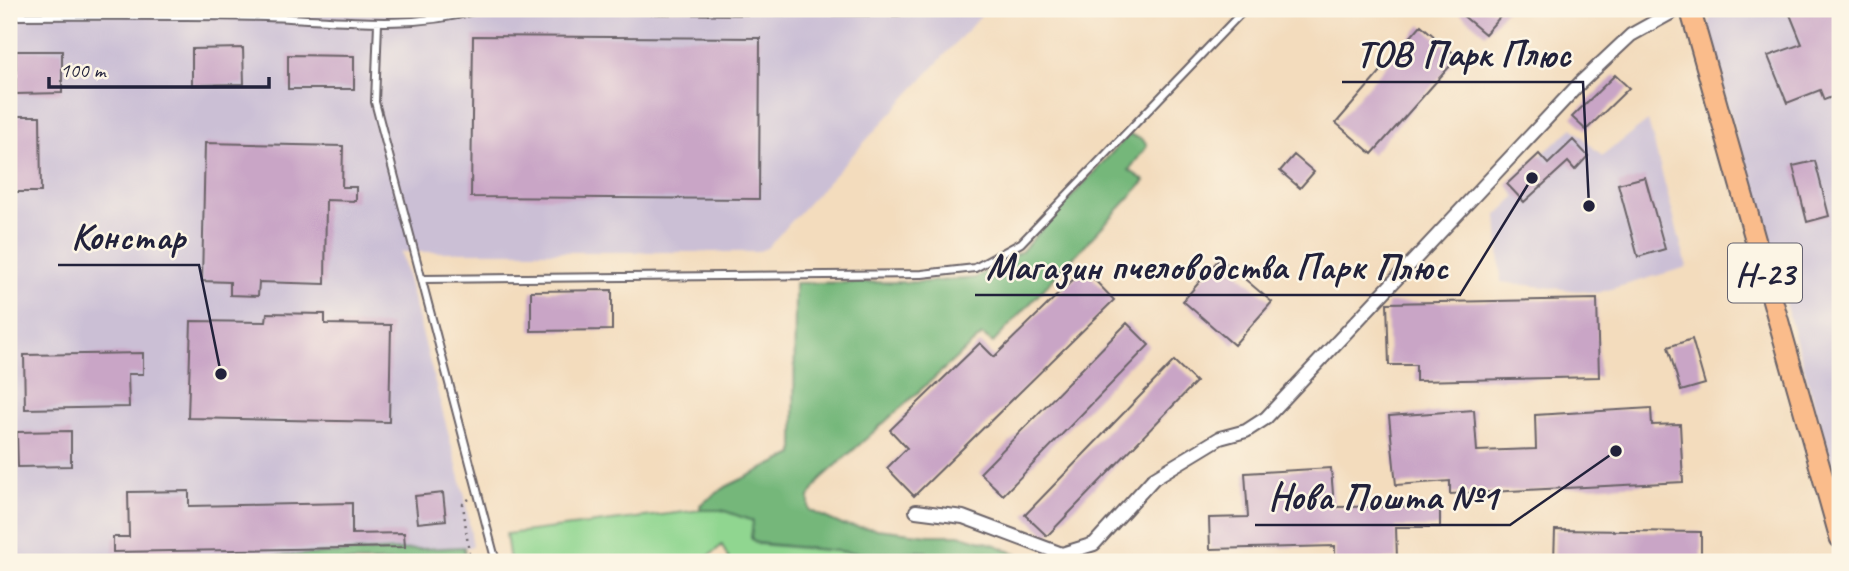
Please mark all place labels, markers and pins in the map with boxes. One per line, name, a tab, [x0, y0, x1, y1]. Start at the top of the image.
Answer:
callout: ТОВ Парк Плюс	[1342, 24, 1583, 82]
callout: Констар	[58, 207, 199, 265]
callout: Магазин пчеловодства Парк Плюс	[975, 237, 1460, 295]
callout: Нова Пошта №1	[1255, 467, 1510, 525]

